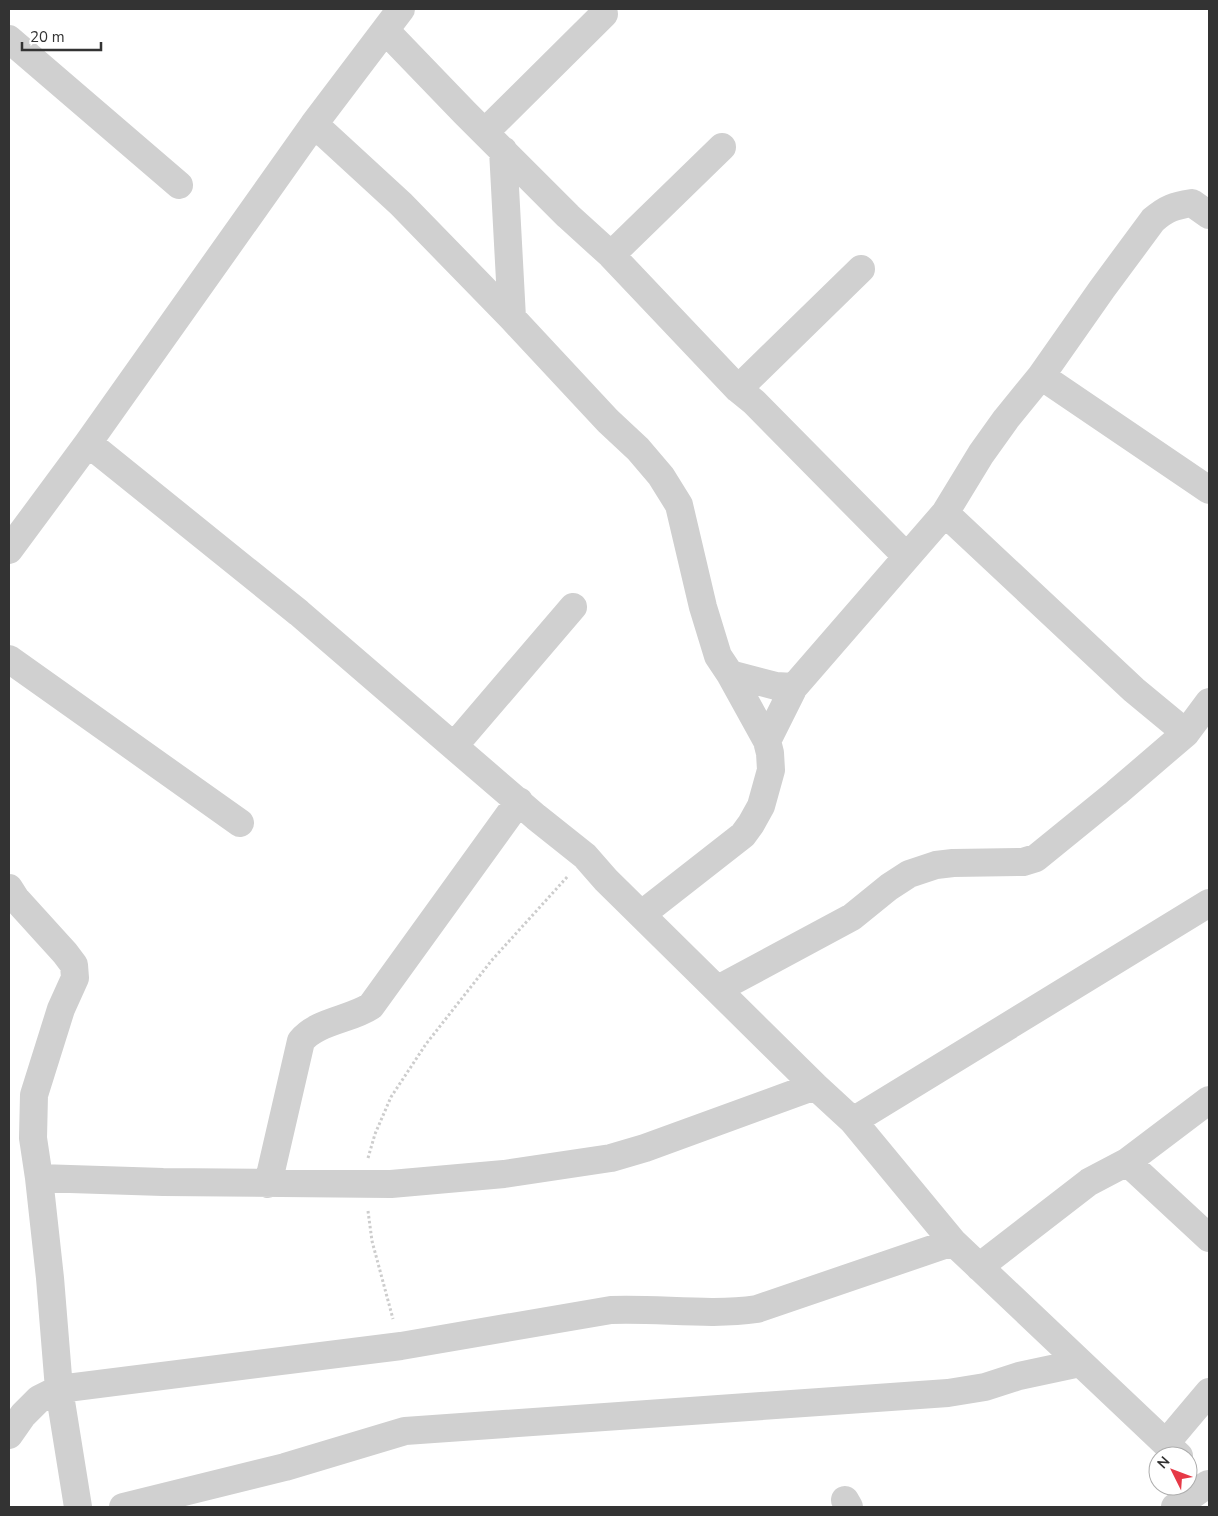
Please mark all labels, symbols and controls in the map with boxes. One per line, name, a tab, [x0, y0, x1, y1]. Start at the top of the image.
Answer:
scale bar	[22, 20, 101, 52]
text: 20 m	[30, 27, 65, 47]
north arrow	[1148, 1446, 1198, 1496]
text: N	[1153, 1452, 1174, 1473]

